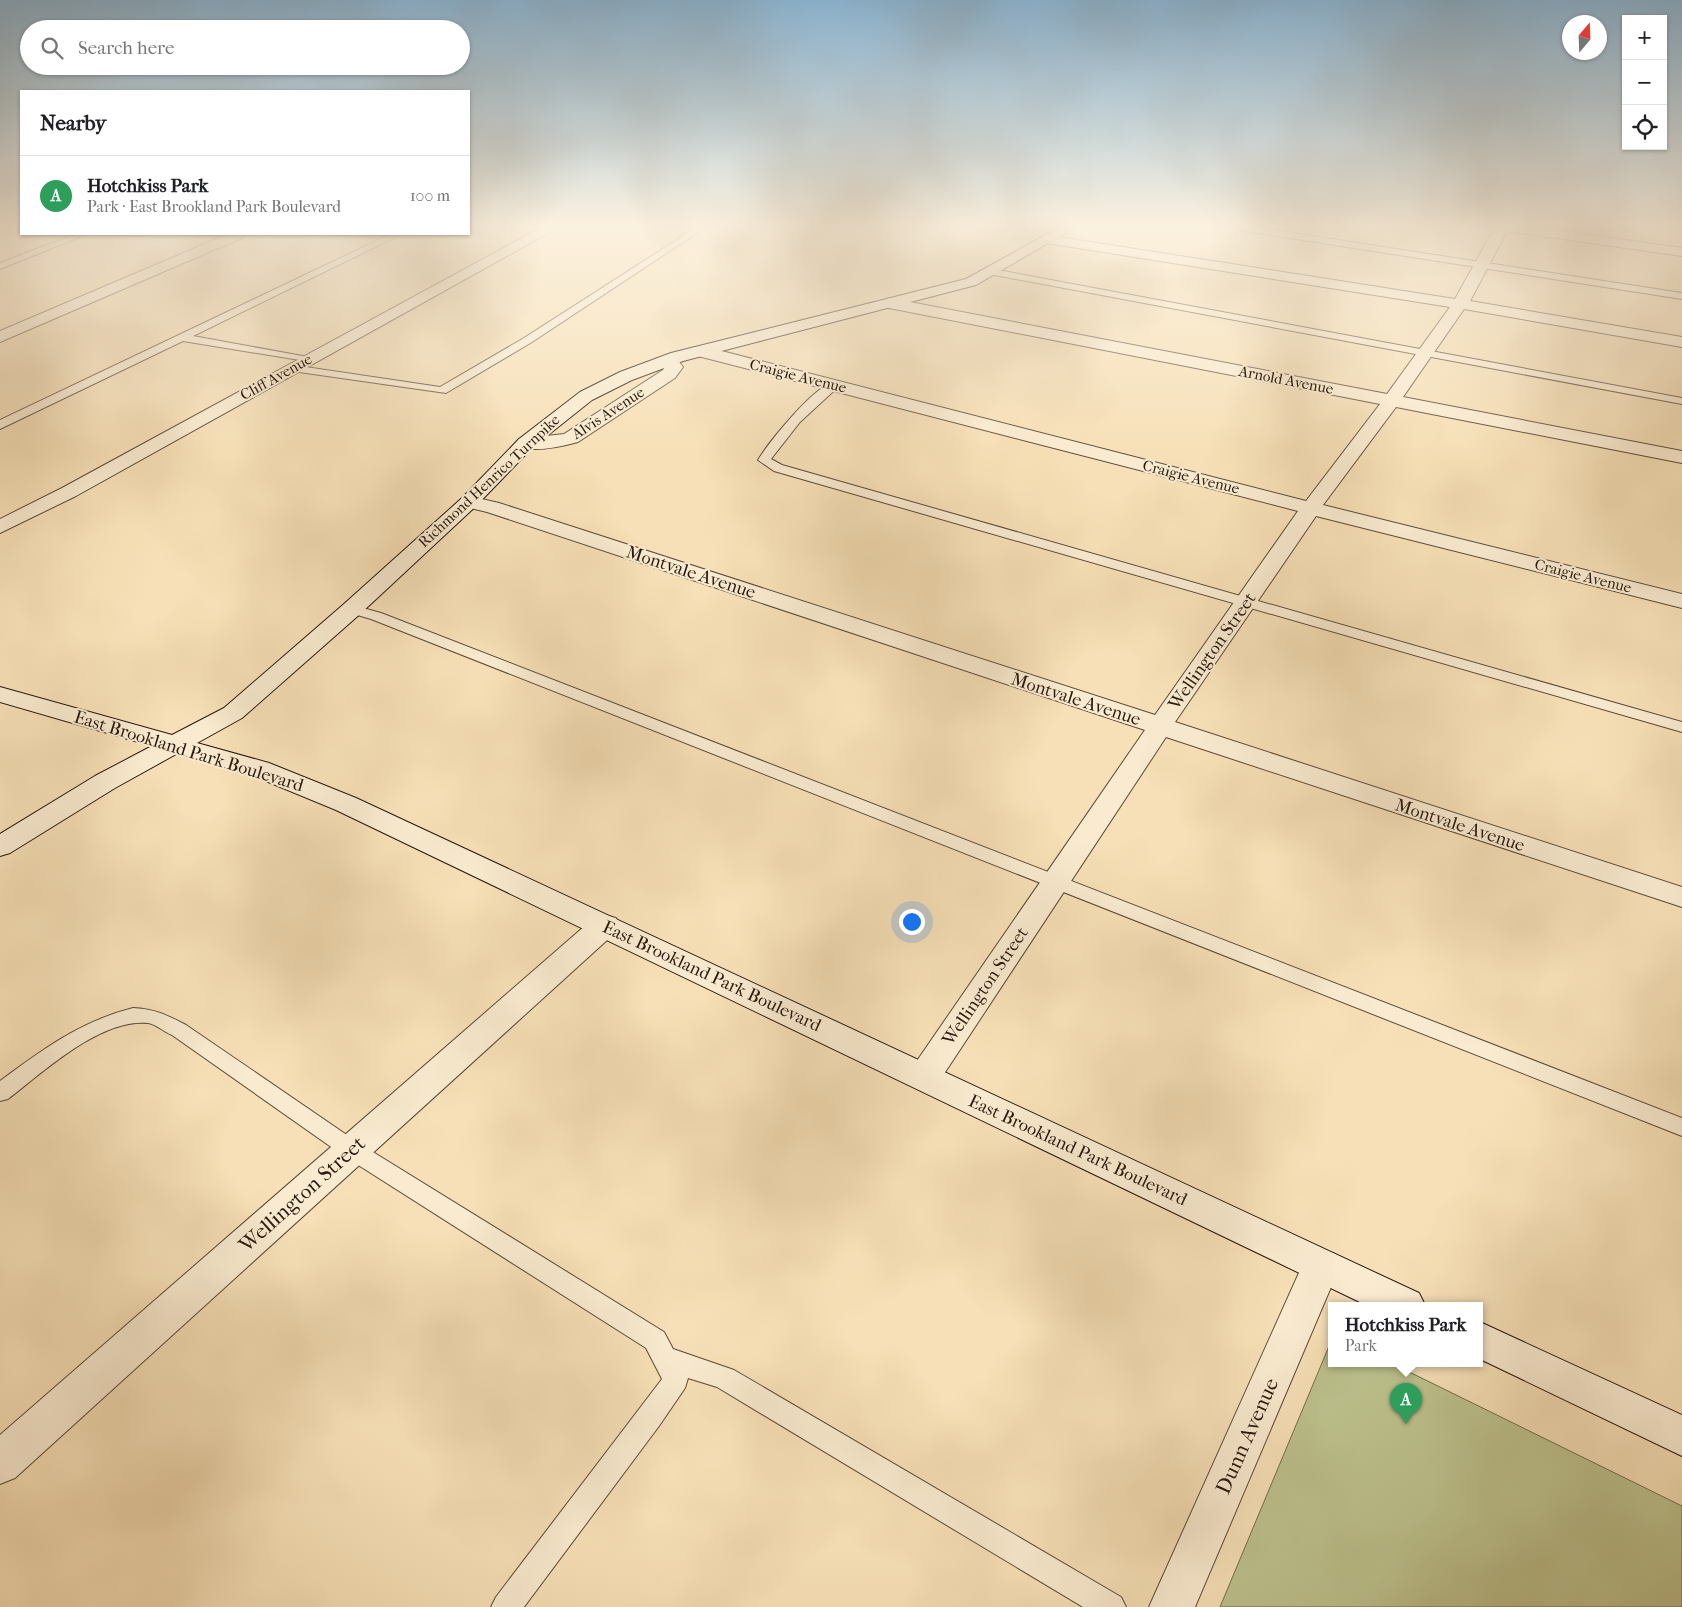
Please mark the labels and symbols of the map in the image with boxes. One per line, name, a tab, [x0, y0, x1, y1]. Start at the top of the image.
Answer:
north arrow	[1562, 15, 1607, 60]
street label: Cliff Avenue	[237, 350, 315, 404]
street label: Craigie Avenue	[748, 355, 849, 397]
street label: Arnold Avenue	[1236, 362, 1335, 398]
street label: Alvis Avenue	[568, 383, 648, 444]
street label: Richmond Henrico Turnpike	[415, 410, 564, 551]
street label: Craigie Avenue	[1141, 456, 1242, 498]
street label: Montvale Avenue	[623, 542, 758, 603]
street label: Craigie Avenue	[1533, 555, 1634, 597]
street label: Wellington Street	[1164, 588, 1261, 715]
street label: Montvale Avenue	[1008, 669, 1143, 730]
street label: East Brookland Park Boulevard	[72, 707, 306, 796]
street label: Montvale Avenue	[1392, 795, 1527, 856]
your location	[899, 909, 925, 935]
street label: East Brookland Park Boulevard	[599, 916, 825, 1036]
street label: Wellington Street	[938, 923, 1033, 1050]
street label: East Brookland Park Boulevard	[965, 1090, 1191, 1210]
street label: Wellington Street	[233, 1131, 370, 1258]
street label: Dunn Avenue	[1211, 1374, 1283, 1498]
pin: A	[1390, 1383, 1422, 1424]

